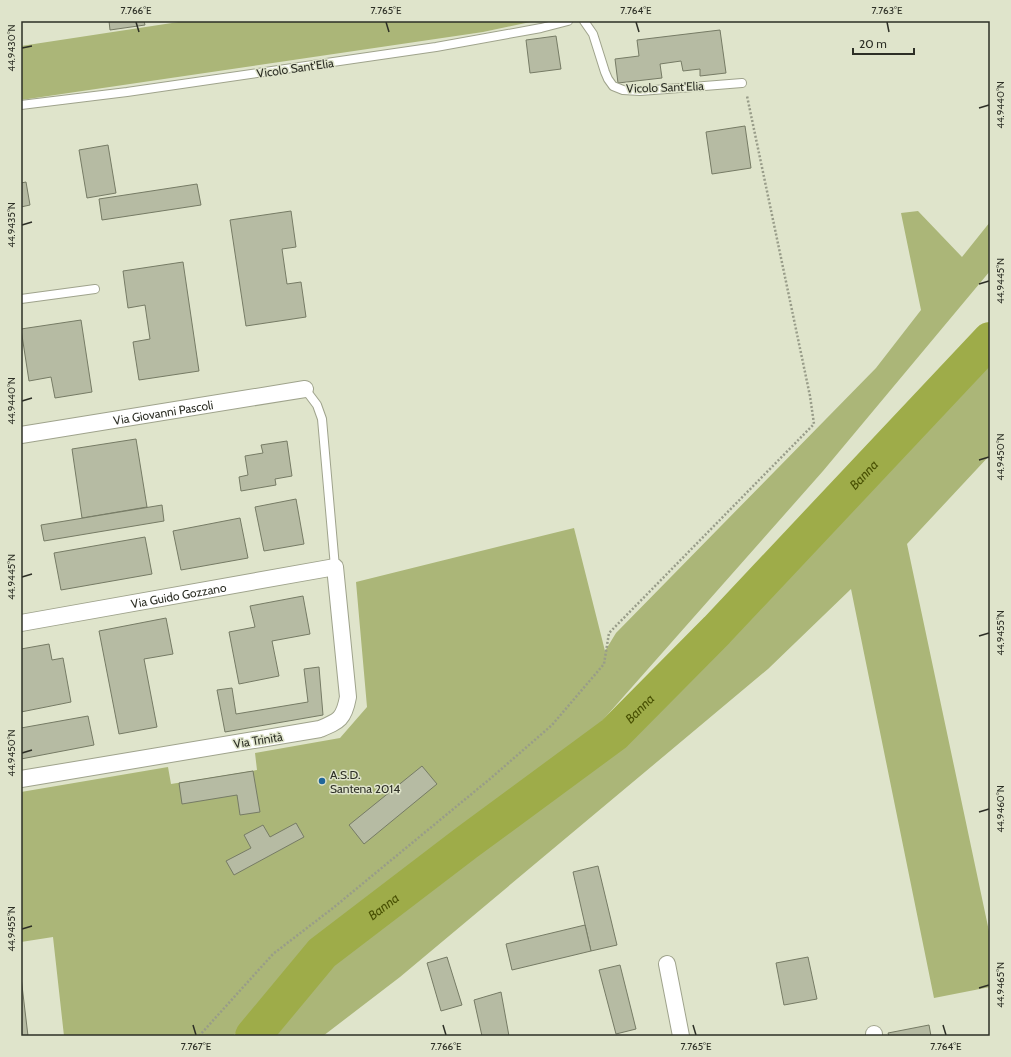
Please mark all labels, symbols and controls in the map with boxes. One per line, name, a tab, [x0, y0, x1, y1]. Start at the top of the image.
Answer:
text: 7.766°E	[120, 4, 152, 17]
text: 7.765°E	[370, 4, 402, 17]
text: 7.764°E	[620, 4, 652, 17]
text: 7.763°E	[871, 4, 903, 17]
text: 44.9430°N	[5, 24, 18, 72]
scale bar	[853, 30, 914, 56]
text: 20 m	[859, 36, 887, 51]
street label: Vicolo Sant'Elia	[255, 55, 335, 81]
street label: Vicolo Sant'Elia	[626, 78, 704, 96]
text: 44.9440°N	[994, 81, 1007, 129]
text: 44.9435°N	[5, 202, 18, 248]
text: 44.9445°N	[994, 258, 1007, 304]
text: 44.9440°N	[5, 377, 18, 425]
street label: Via Giovanni Pascoli	[112, 396, 214, 427]
text: 44.9450°N	[994, 433, 1007, 481]
water label: Banna	[846, 456, 881, 493]
text: 44.9445°N	[5, 554, 18, 600]
street label: Via Guido Gozzano	[130, 579, 228, 611]
text: 44.9455°N	[994, 610, 1007, 656]
water label: Banna	[621, 690, 657, 726]
text: 44.9450°N	[5, 729, 18, 777]
street label: Via Trinità	[232, 729, 284, 751]
place label: A.S.D. Santena 2014	[330, 767, 400, 796]
marker: A.S.D. Santena 2014	[317, 776, 327, 786]
text: 44.9460°N	[994, 785, 1007, 833]
water label: Banna	[365, 889, 402, 923]
text: 44.9455°N	[5, 906, 18, 952]
text: 44.9465°N	[994, 962, 1007, 1008]
text: 7.767°E	[181, 1040, 212, 1053]
text: 7.766°E	[430, 1040, 462, 1053]
text: 7.765°E	[680, 1040, 712, 1053]
text: 7.764°E	[930, 1040, 962, 1053]

